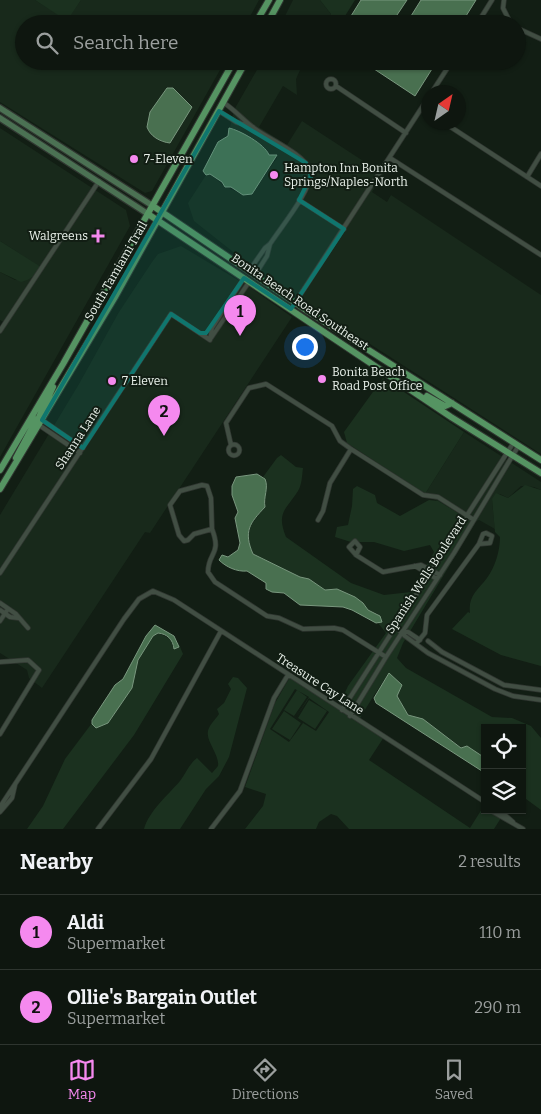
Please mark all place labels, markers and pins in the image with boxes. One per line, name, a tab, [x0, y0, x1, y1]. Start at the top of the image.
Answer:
place label: 7-Eleven	[144, 152, 193, 166]
marker: 7-Eleven	[128, 153, 140, 165]
place label: Hampton Inn Bonita Springs/Naples-North	[284, 161, 408, 189]
marker: Hampton Inn Bonita Springs/Naples-North	[268, 169, 280, 181]
place label: Walgreens	[29, 229, 88, 243]
marker: Walgreens	[92, 230, 104, 242]
pin: 1	[224, 295, 256, 336]
place label: Bonita Beach Road Post Office	[332, 365, 422, 393]
marker: Bonita Beach Road Post Office	[316, 373, 328, 385]
place label: 7 Eleven	[122, 374, 168, 388]
marker: 7 Eleven	[106, 375, 118, 387]
pin: 2	[148, 395, 180, 436]

